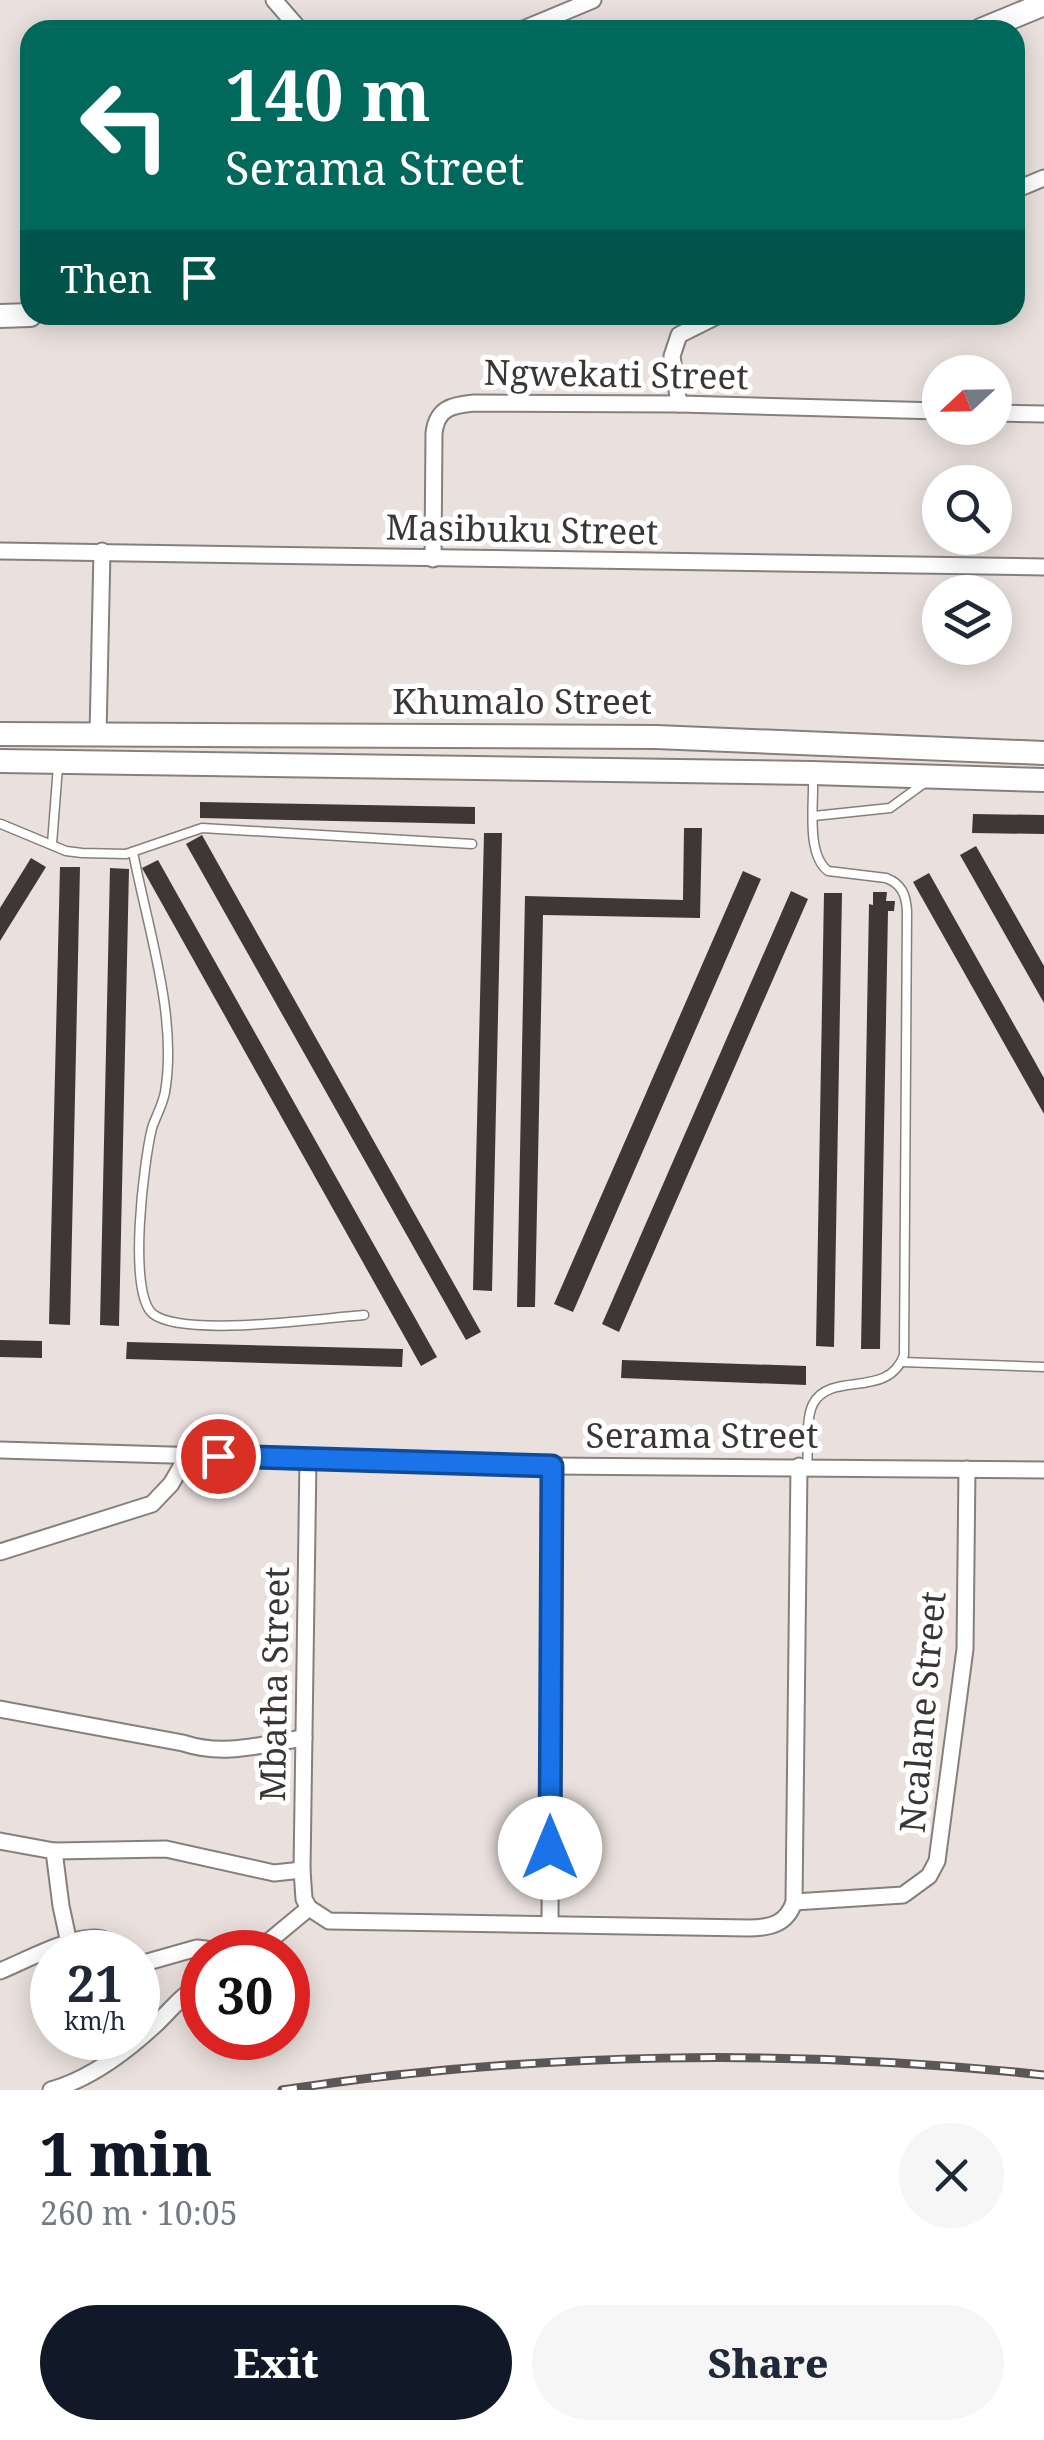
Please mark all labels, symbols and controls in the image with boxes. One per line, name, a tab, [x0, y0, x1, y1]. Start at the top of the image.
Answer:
text: 140 m	[225, 46, 431, 142]
icon: left	[60, 60, 190, 190]
text: Serama Street	[225, 137, 524, 198]
icon: arrive	[172, 250, 227, 305]
text: Then	[60, 252, 152, 304]
street label: Ngwekati Street	[483, 348, 749, 399]
north arrow	[922, 355, 1012, 445]
map controls	[922, 355, 1012, 665]
button: search	[922, 465, 1012, 555]
street label: Masibuku Street	[385, 503, 659, 554]
button: layers	[922, 575, 1012, 665]
street label: Khumalo Street	[392, 677, 652, 724]
street label: Serama Street	[586, 1411, 818, 1458]
pin	[176, 1414, 261, 1499]
icon: arrive	[191, 1429, 246, 1484]
street label: Mbatha Street	[248, 1566, 299, 1802]
street label: Ncalane Street	[888, 1589, 955, 1835]
position arrow	[498, 1796, 602, 1900]
speed limit sign: 30	[180, 1930, 310, 2060]
text: 21	[67, 1949, 123, 2017]
text: km/h	[64, 2003, 126, 2037]
text: 1 min	[40, 2112, 212, 2194]
button: close	[899, 2123, 1004, 2228]
text: 260 m · 10:05	[40, 2191, 238, 2234]
button: Exit	[40, 2305, 512, 2420]
button: Share	[532, 2305, 1004, 2420]

